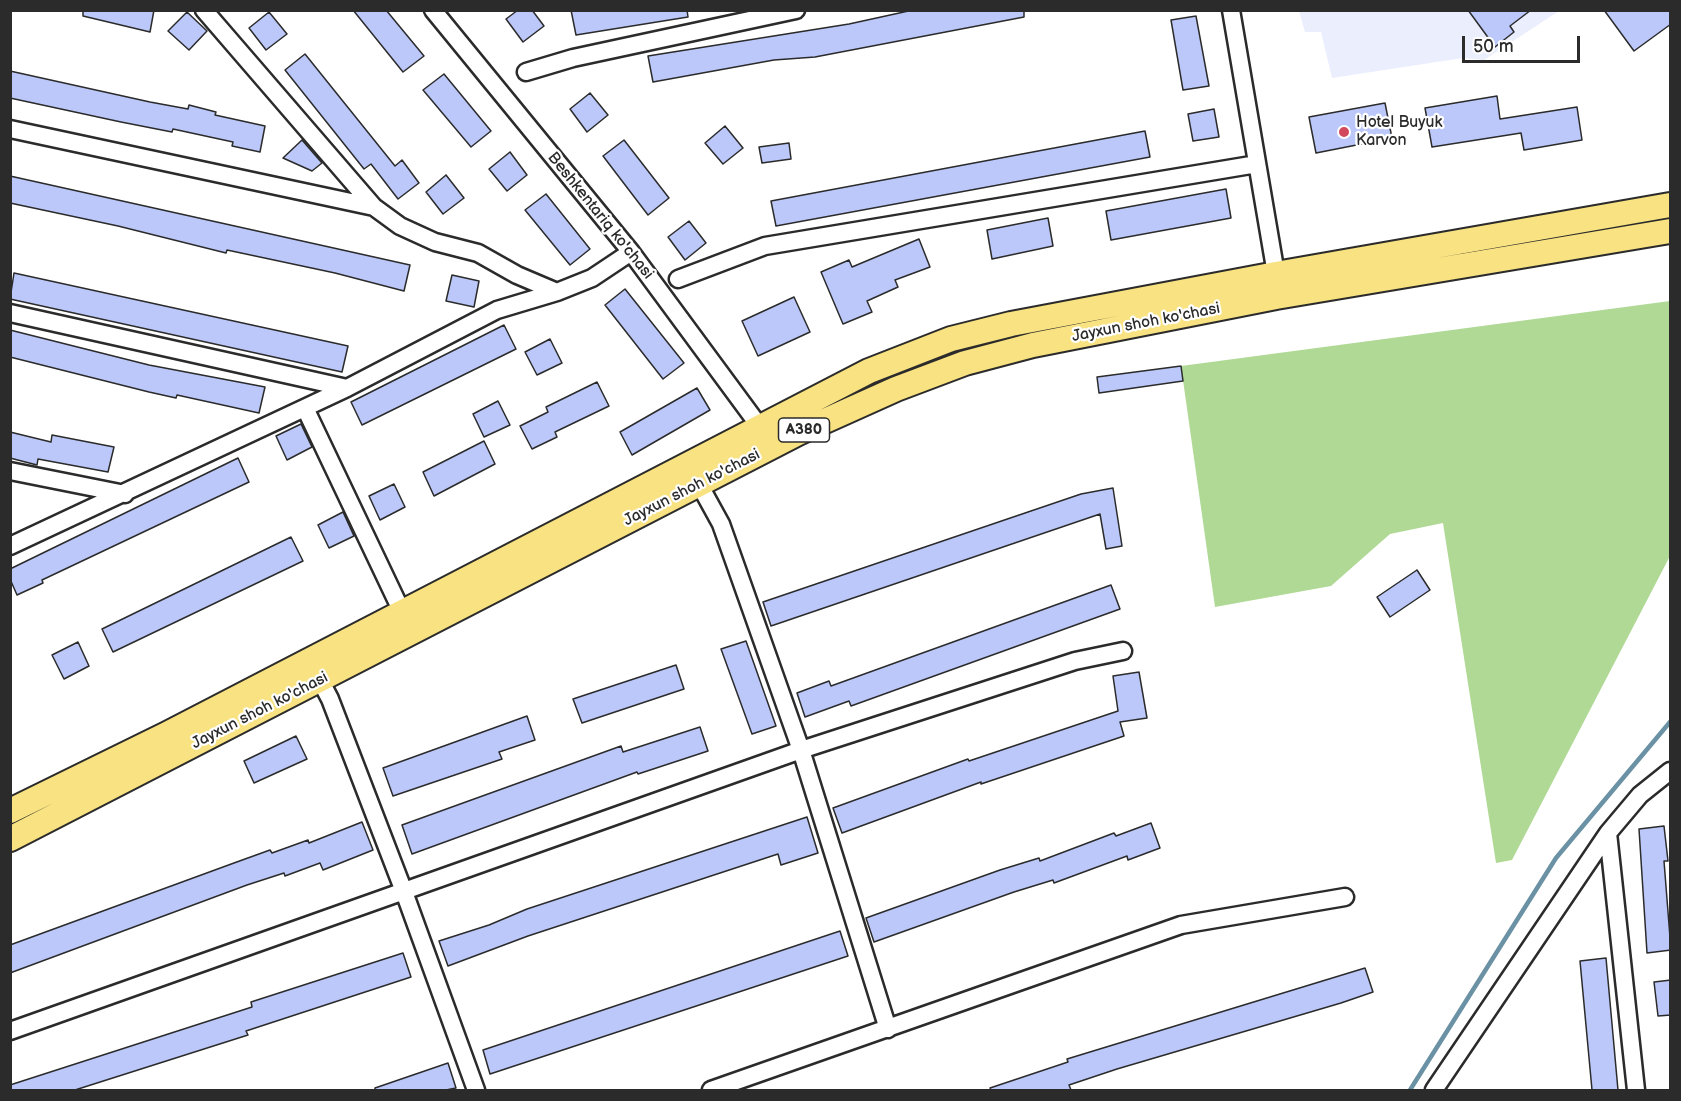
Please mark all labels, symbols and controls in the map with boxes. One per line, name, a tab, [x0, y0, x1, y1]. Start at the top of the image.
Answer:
scale bar	[1465, 24, 1584, 62]
text: 50 m	[1473, 36, 1514, 57]
place label: Hotel Buyuk Karvon	[1356, 113, 1442, 151]
marker: Hotel Buyuk Karvon	[1337, 125, 1351, 139]
street label: Beshkentariq ko'chasi	[543, 149, 657, 283]
street label: Jayxun shoh ko'chasi	[1070, 299, 1222, 347]
road number: A380	[778, 418, 830, 442]
street label: Jayxun shoh ko'chasi	[621, 445, 763, 531]
street label: Jayxun shoh ko'chasi	[189, 668, 331, 754]

